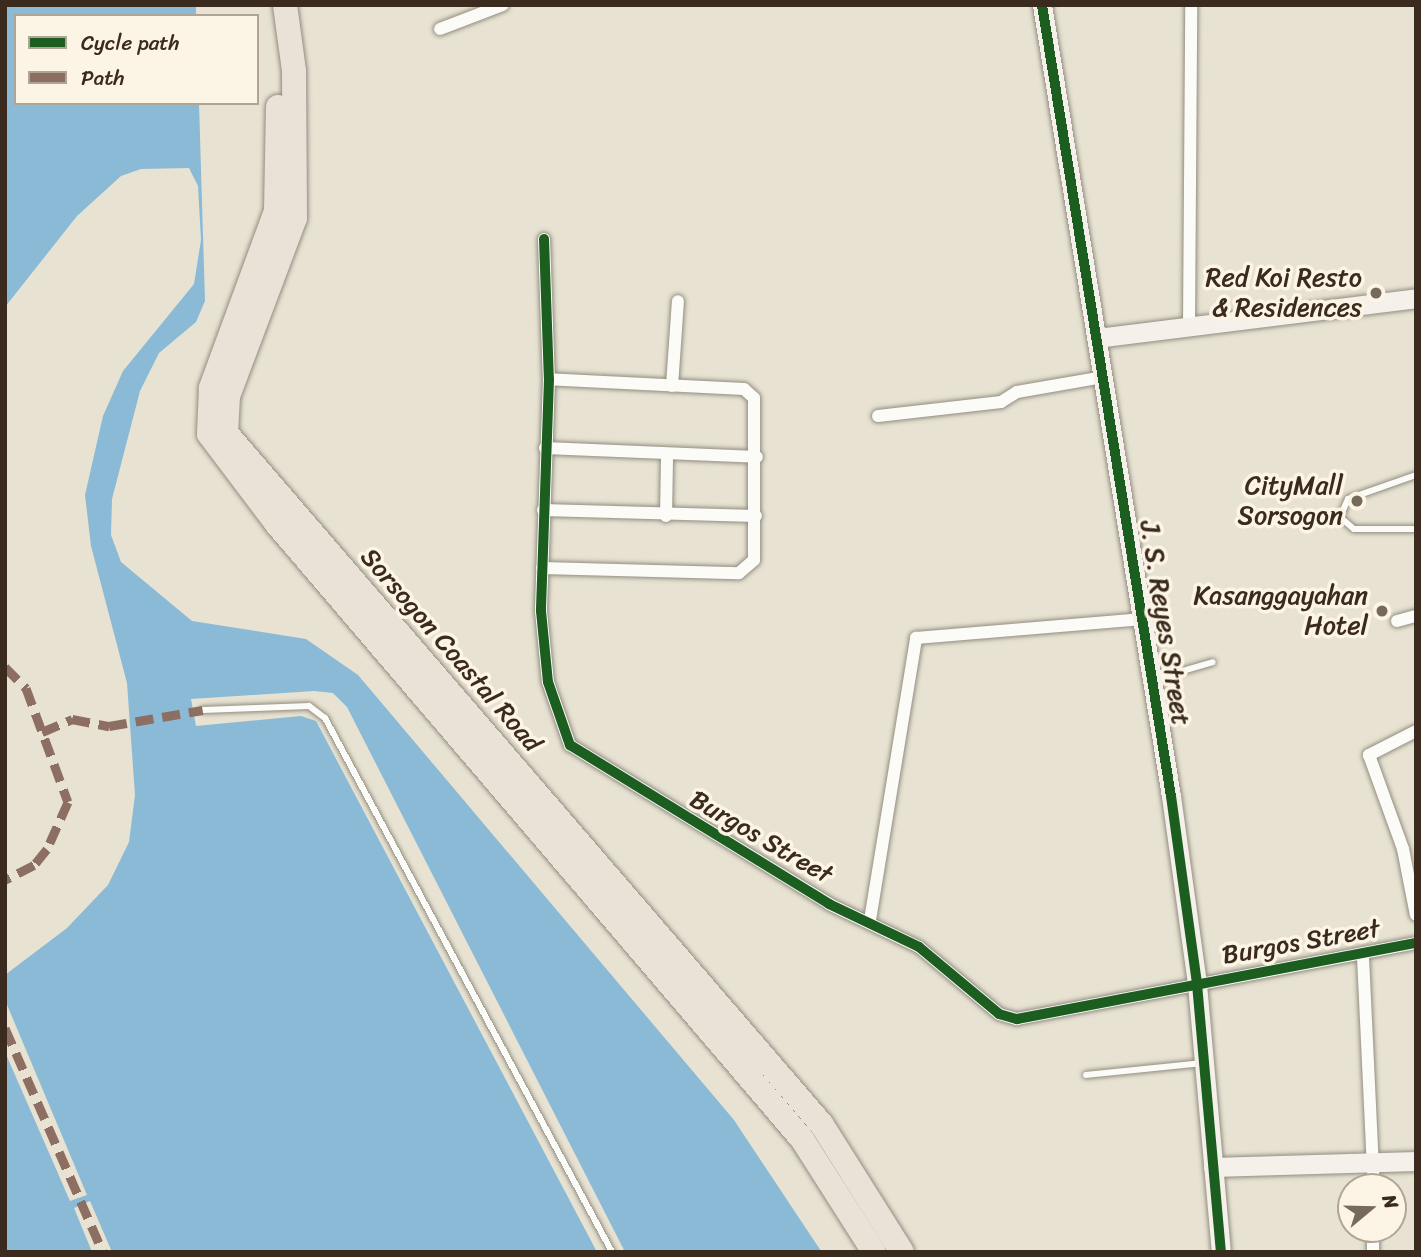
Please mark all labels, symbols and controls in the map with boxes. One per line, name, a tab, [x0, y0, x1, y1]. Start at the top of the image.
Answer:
legend	[14, 14, 259, 105]
text: Cycle path	[81, 24, 180, 62]
text: Path	[81, 59, 124, 97]
place label: Red Koi Resto & Residences	[1204, 262, 1362, 324]
marker: Red Koi Resto & Residences	[1368, 285, 1384, 301]
place label: CityMall Sorsogon	[1238, 470, 1343, 532]
marker: CityMall Sorsogon	[1349, 493, 1365, 509]
street label: J. S. Reyes Street	[1133, 518, 1197, 728]
street label: Sorsogon Coastal Road	[354, 541, 548, 759]
place label: Kasanggayahan Hotel	[1194, 580, 1368, 642]
marker: Kasanggayahan Hotel	[1374, 603, 1390, 619]
street label: Burgos Street	[684, 783, 838, 891]
street label: Burgos Street	[1219, 913, 1383, 971]
north arrow	[1337, 1173, 1407, 1243]
text: N	[1373, 1190, 1408, 1213]

